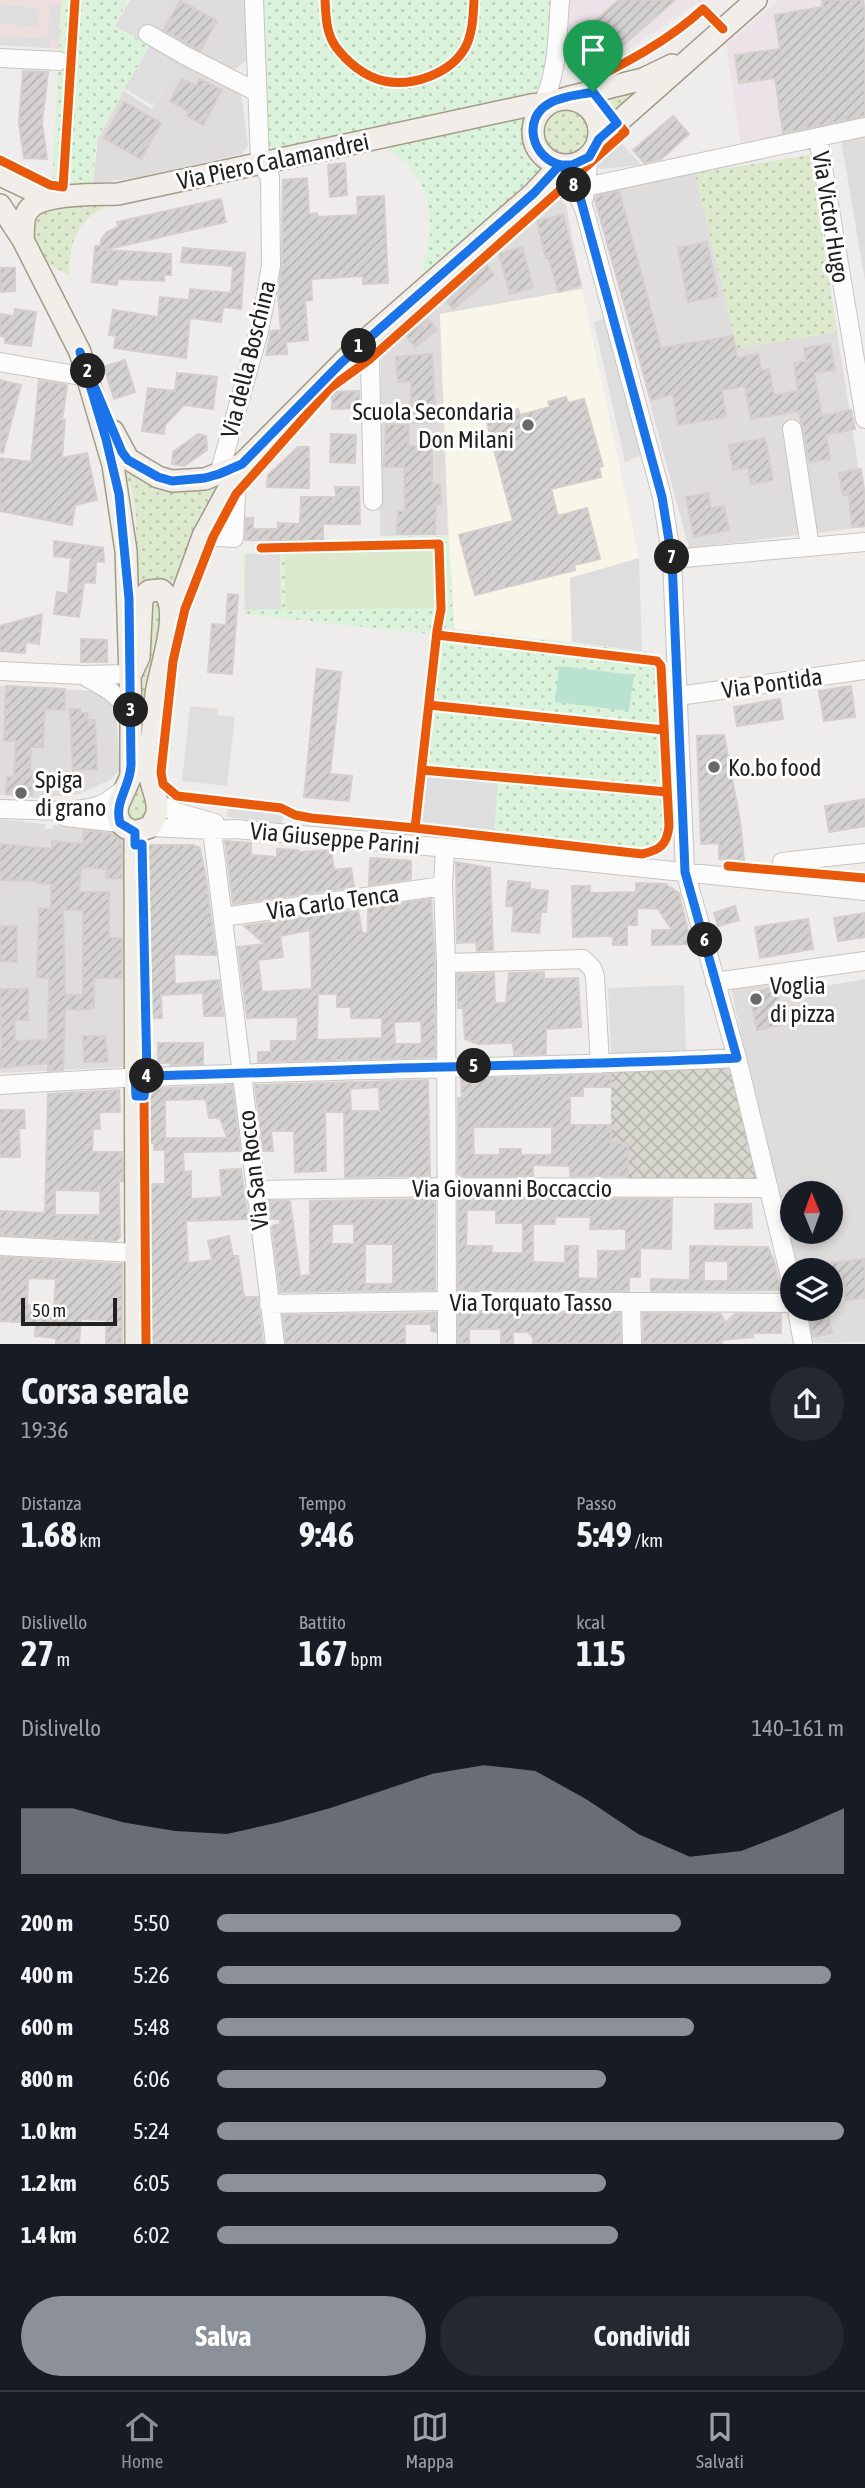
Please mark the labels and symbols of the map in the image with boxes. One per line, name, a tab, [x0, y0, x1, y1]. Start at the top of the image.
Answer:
pin	[563, 20, 623, 92]
street label: Via Piero Calamandrei	[175, 127, 371, 195]
street label: Via Victor Hugo	[807, 149, 855, 285]
pin: 8	[556, 168, 592, 202]
street label: Via della Boschina	[215, 278, 281, 440]
pin: 1	[342, 328, 376, 364]
pin: 2	[70, 354, 106, 388]
place label: Scuola Secondaria Don Milani	[352, 398, 514, 453]
marker: Scuola Secondaria Don Milani	[520, 417, 536, 433]
pin: 7	[654, 540, 690, 574]
street label: Via Pontida	[720, 663, 824, 703]
pin: 3	[114, 692, 148, 728]
place label: Ko.bo food	[728, 754, 821, 781]
marker: Ko.bo food	[706, 759, 722, 775]
place label: Spiga di grano	[35, 766, 106, 821]
marker: Spiga di grano	[13, 785, 29, 801]
street label: Via Giuseppe Parini	[249, 817, 421, 859]
street label: Via Carlo Tenca	[265, 879, 401, 925]
pin: 6	[688, 922, 722, 958]
place label: Voglia di pizza	[770, 972, 836, 1027]
marker: Voglia di pizza	[748, 991, 764, 1007]
pin: 5	[456, 1048, 491, 1084]
pin: 4	[130, 1058, 164, 1094]
street label: Via San Rocco	[232, 1109, 274, 1231]
street label: Via Giovanni Boccaccio	[412, 1175, 612, 1202]
north arrow	[780, 1181, 844, 1244]
street label: Via Torquato Tasso	[450, 1289, 612, 1316]
scale bar	[21, 1294, 117, 1326]

